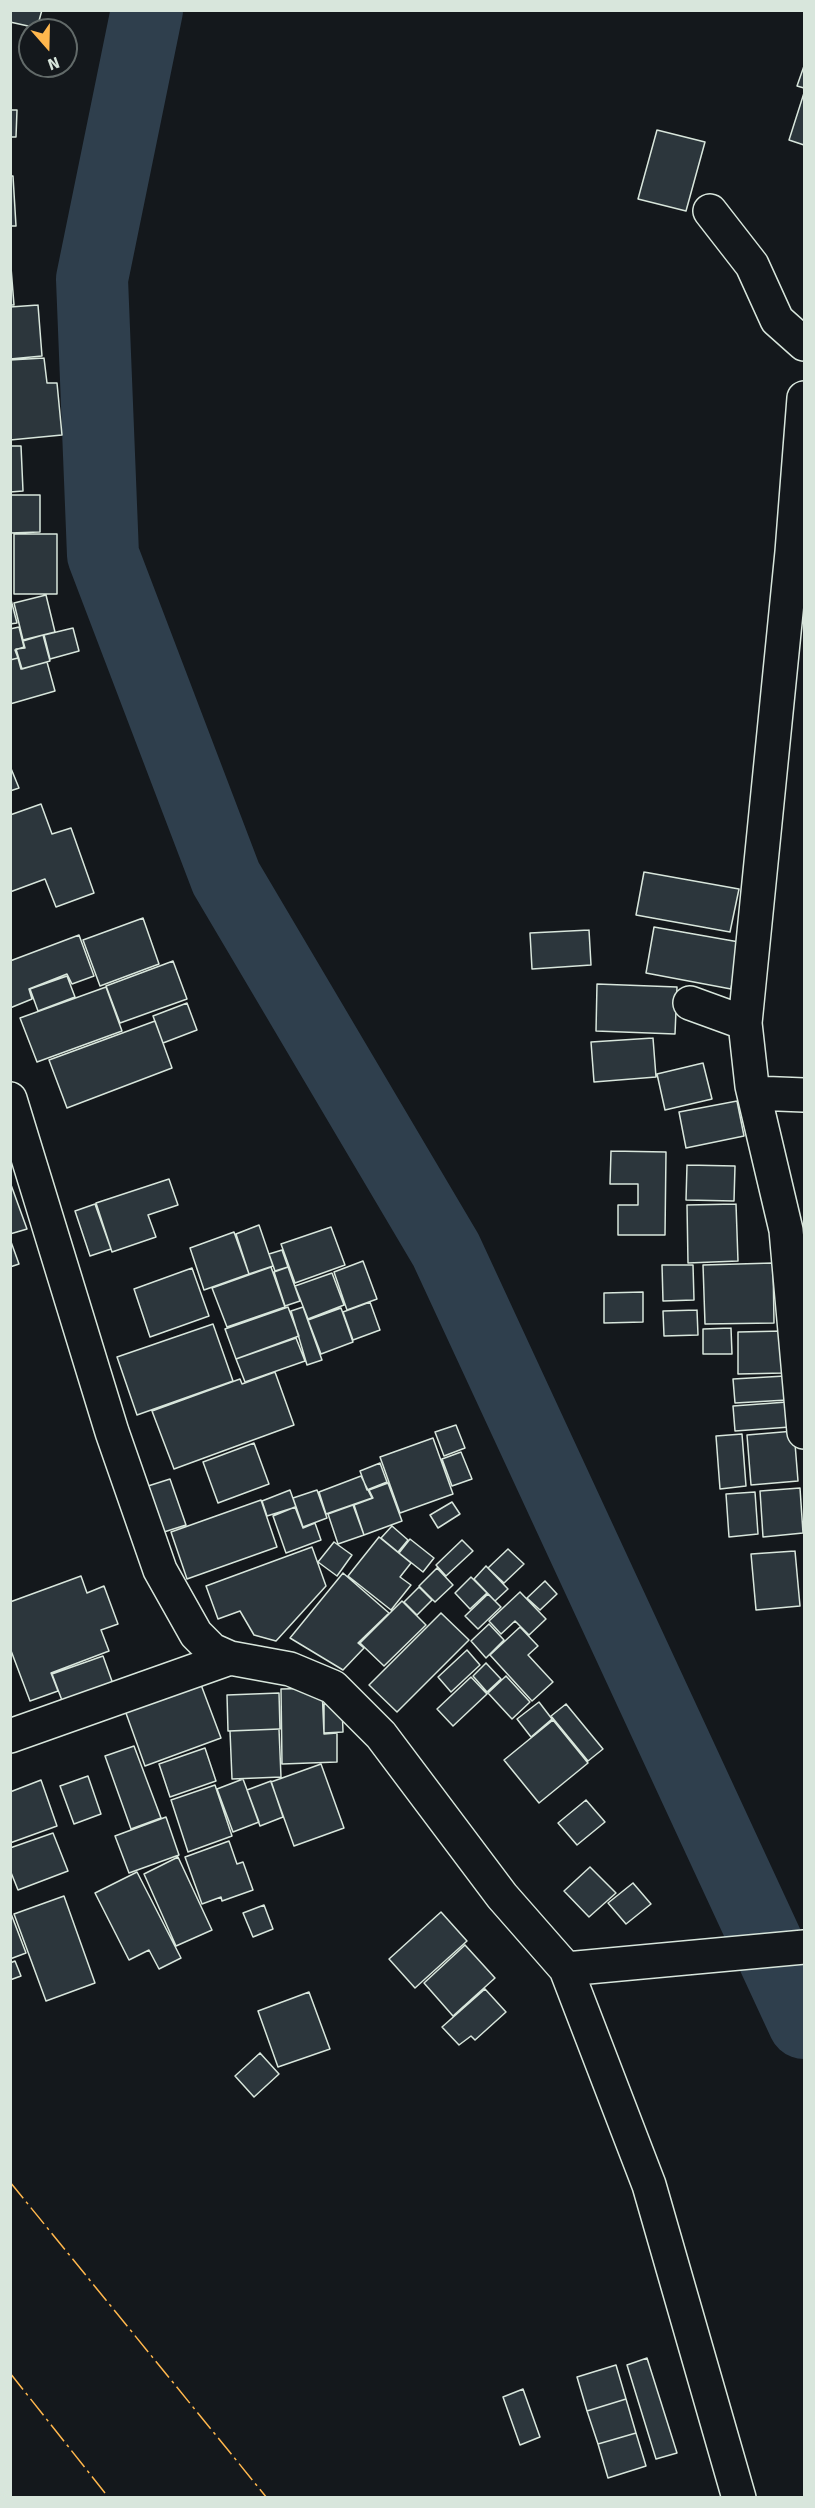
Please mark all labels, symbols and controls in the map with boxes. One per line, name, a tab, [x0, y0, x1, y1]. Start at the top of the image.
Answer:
north arrow	[18, 18, 78, 78]
text: N	[45, 52, 62, 74]

